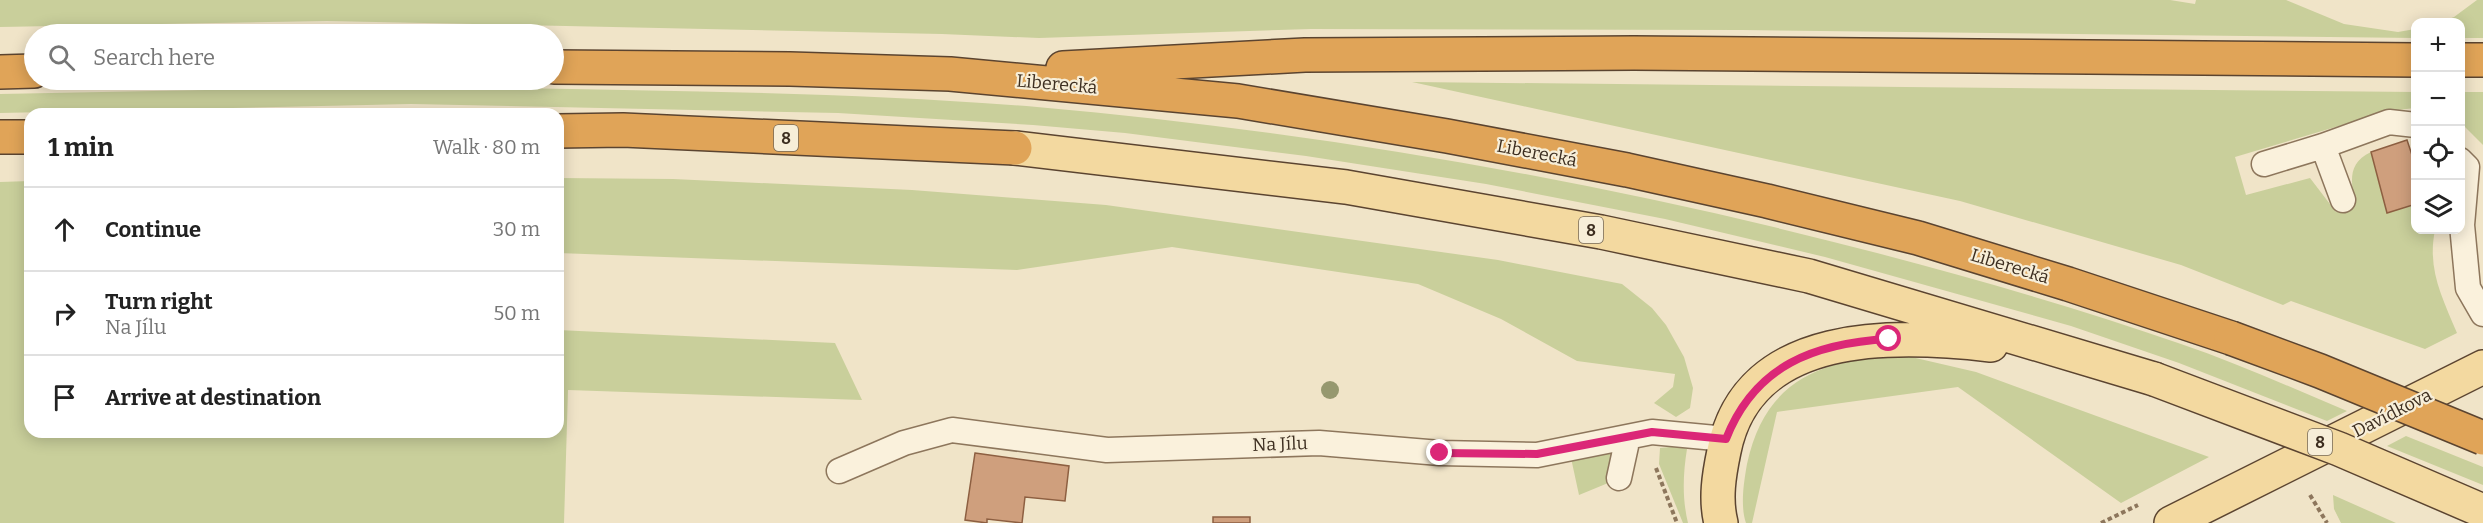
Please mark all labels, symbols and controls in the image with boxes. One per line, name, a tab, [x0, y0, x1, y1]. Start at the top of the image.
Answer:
map controls	[2411, 18, 2465, 234]
button: +	[2411, 18, 2465, 72]
search box	[24, 24, 564, 90]
icon: search	[45, 41, 78, 74]
text: Search here	[93, 44, 215, 71]
street label: Liberecká	[1016, 70, 1099, 99]
button: −	[2411, 72, 2465, 126]
road number: 8	[774, 125, 798, 151]
button: locate	[2411, 126, 2465, 180]
text: 1 min	[48, 132, 114, 163]
street label: Liberecká	[1495, 134, 1579, 172]
text: Walk · 80 m	[433, 135, 540, 159]
button: layers	[2411, 180, 2465, 234]
icon: ahead	[48, 213, 81, 246]
text: Continue	[105, 216, 201, 243]
text: 30 m	[493, 217, 540, 241]
road number: 8	[1579, 217, 1603, 243]
street label: Liberecká	[1968, 244, 2052, 288]
text: Turn right	[105, 288, 213, 315]
icon: right	[48, 297, 81, 330]
text: 50 m	[493, 301, 540, 325]
text: Na Jílu	[105, 315, 166, 339]
route start	[1875, 325, 1901, 351]
icon: arrive	[48, 381, 81, 414]
text: Arrive at destination	[105, 384, 321, 411]
street label: Davídkova	[2349, 384, 2435, 442]
road number: 8	[2308, 429, 2332, 455]
street label: Na Jílu	[1252, 432, 1308, 456]
route end	[1426, 439, 1452, 465]

